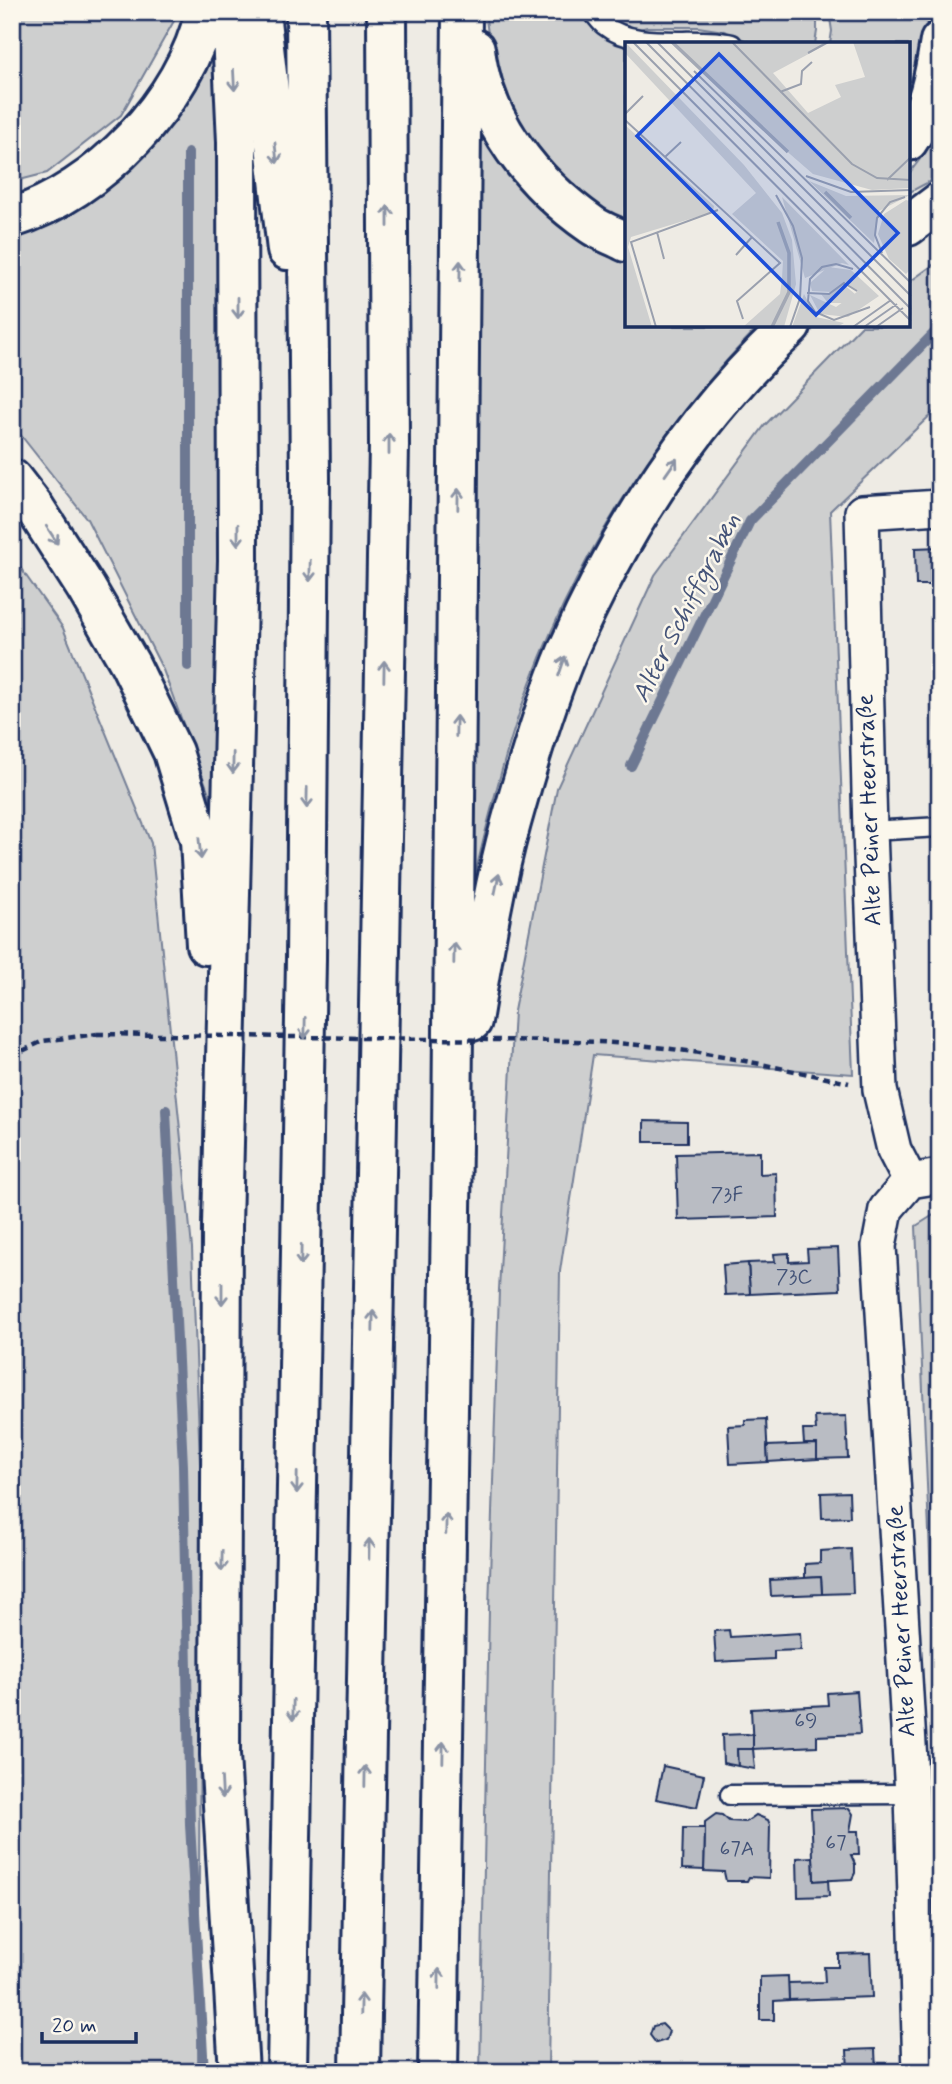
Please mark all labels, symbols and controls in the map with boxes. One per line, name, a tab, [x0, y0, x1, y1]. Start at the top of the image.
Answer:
inset map	[625, 42, 910, 327]
one-way arrow	[228, 69, 241, 92]
one-way arrow	[270, 141, 283, 164]
one-way arrow	[381, 205, 395, 228]
one-way arrow	[453, 260, 467, 283]
one-way arrow	[231, 296, 244, 319]
one-way arrow	[382, 432, 396, 455]
one-way arrow	[664, 458, 678, 477]
one-way arrow	[451, 487, 465, 510]
water label: Alter Schiffgraben	[625, 507, 751, 709]
one-way arrow	[45, 524, 59, 544]
one-way arrow	[231, 524, 245, 547]
one-way arrow	[303, 559, 316, 582]
one-way arrow	[557, 656, 569, 678]
one-way arrow	[378, 660, 391, 683]
street label: Alte Peiner Heerstraße	[850, 693, 890, 927]
one-way arrow	[449, 715, 463, 738]
one-way arrow	[227, 751, 240, 774]
one-way arrow	[301, 787, 314, 810]
one-way arrow	[193, 837, 206, 860]
one-way arrow	[491, 873, 505, 896]
one-way arrow	[447, 942, 460, 965]
one-way arrow	[298, 1016, 312, 1039]
house number: 73F	[711, 1181, 743, 1209]
one-way arrow	[294, 1243, 308, 1266]
house number: 73C	[776, 1263, 812, 1291]
one-way arrow	[215, 1282, 229, 1305]
one-way arrow	[366, 1310, 379, 1333]
one-way arrow	[290, 1471, 304, 1494]
street label: Alte Peiner Heerstraße	[880, 1504, 924, 1738]
one-way arrow	[439, 1513, 453, 1536]
one-way arrow	[362, 1537, 376, 1560]
one-way arrow	[215, 1549, 229, 1572]
one-way arrow	[287, 1698, 300, 1721]
house number: 69	[794, 1707, 818, 1735]
one-way arrow	[436, 1740, 449, 1763]
one-way arrow	[358, 1765, 372, 1788]
one-way arrow	[216, 1776, 229, 1799]
house number: 67	[825, 1829, 847, 1857]
house number: 67A	[719, 1835, 755, 1863]
one-way arrow	[432, 1968, 446, 1991]
one-way arrow	[354, 1992, 368, 2015]
scale bar	[42, 2000, 136, 2044]
text: 20 m	[52, 2012, 97, 2040]

